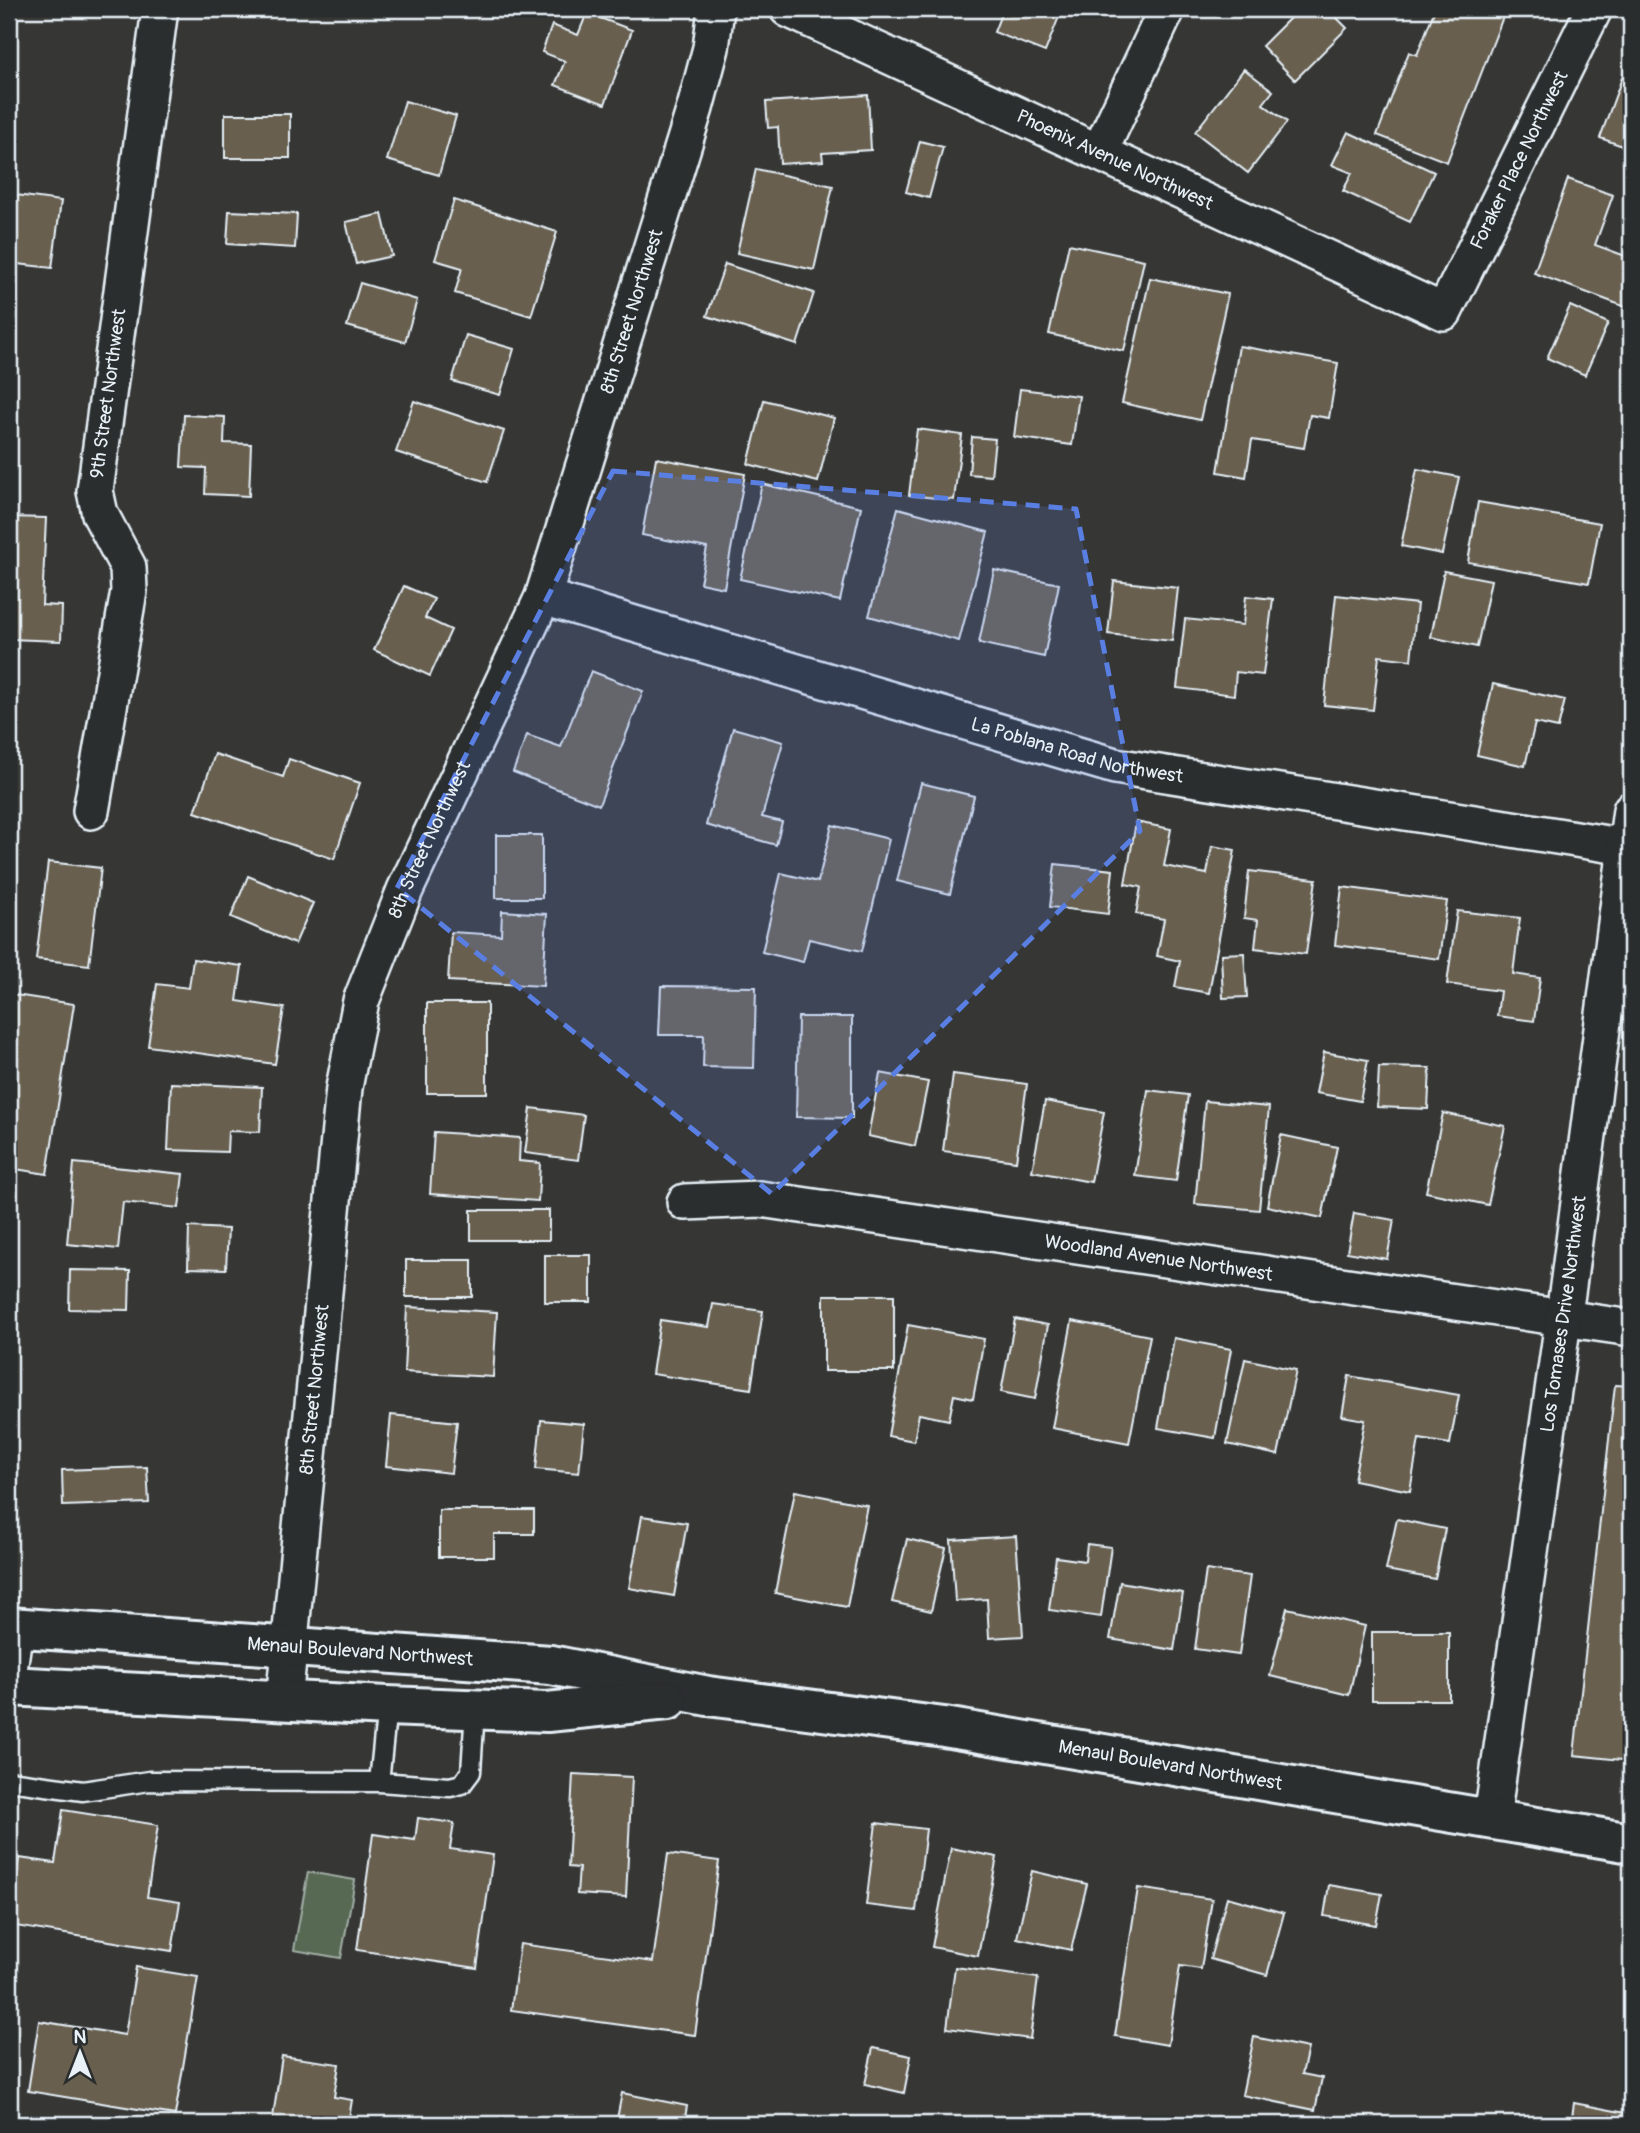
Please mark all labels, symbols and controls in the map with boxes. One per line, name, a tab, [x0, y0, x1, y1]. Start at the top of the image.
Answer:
street label: Foraker Place Northwest	[1465, 67, 1574, 254]
street label: Phoenix Avenue Northwest	[1013, 104, 1217, 216]
street label: 8th Street Northwest	[595, 226, 669, 396]
street label: 9th Street Northwest	[85, 307, 131, 480]
street label: La Poblana Road Northwest	[968, 712, 1185, 789]
street label: 8th Street Northwest	[383, 757, 476, 922]
street label: Los Tomases Drive Northwest	[1535, 1194, 1592, 1434]
street label: Woodland Avenue Northwest	[1043, 1229, 1275, 1287]
street label: 8th Street Northwest	[294, 1303, 335, 1476]
street label: Menaul Boulevard Northwest	[246, 1632, 474, 1672]
street label: Menaul Boulevard Northwest	[1057, 1735, 1284, 1796]
north arrow	[46, 2018, 116, 2088]
text: N	[74, 2025, 87, 2049]

